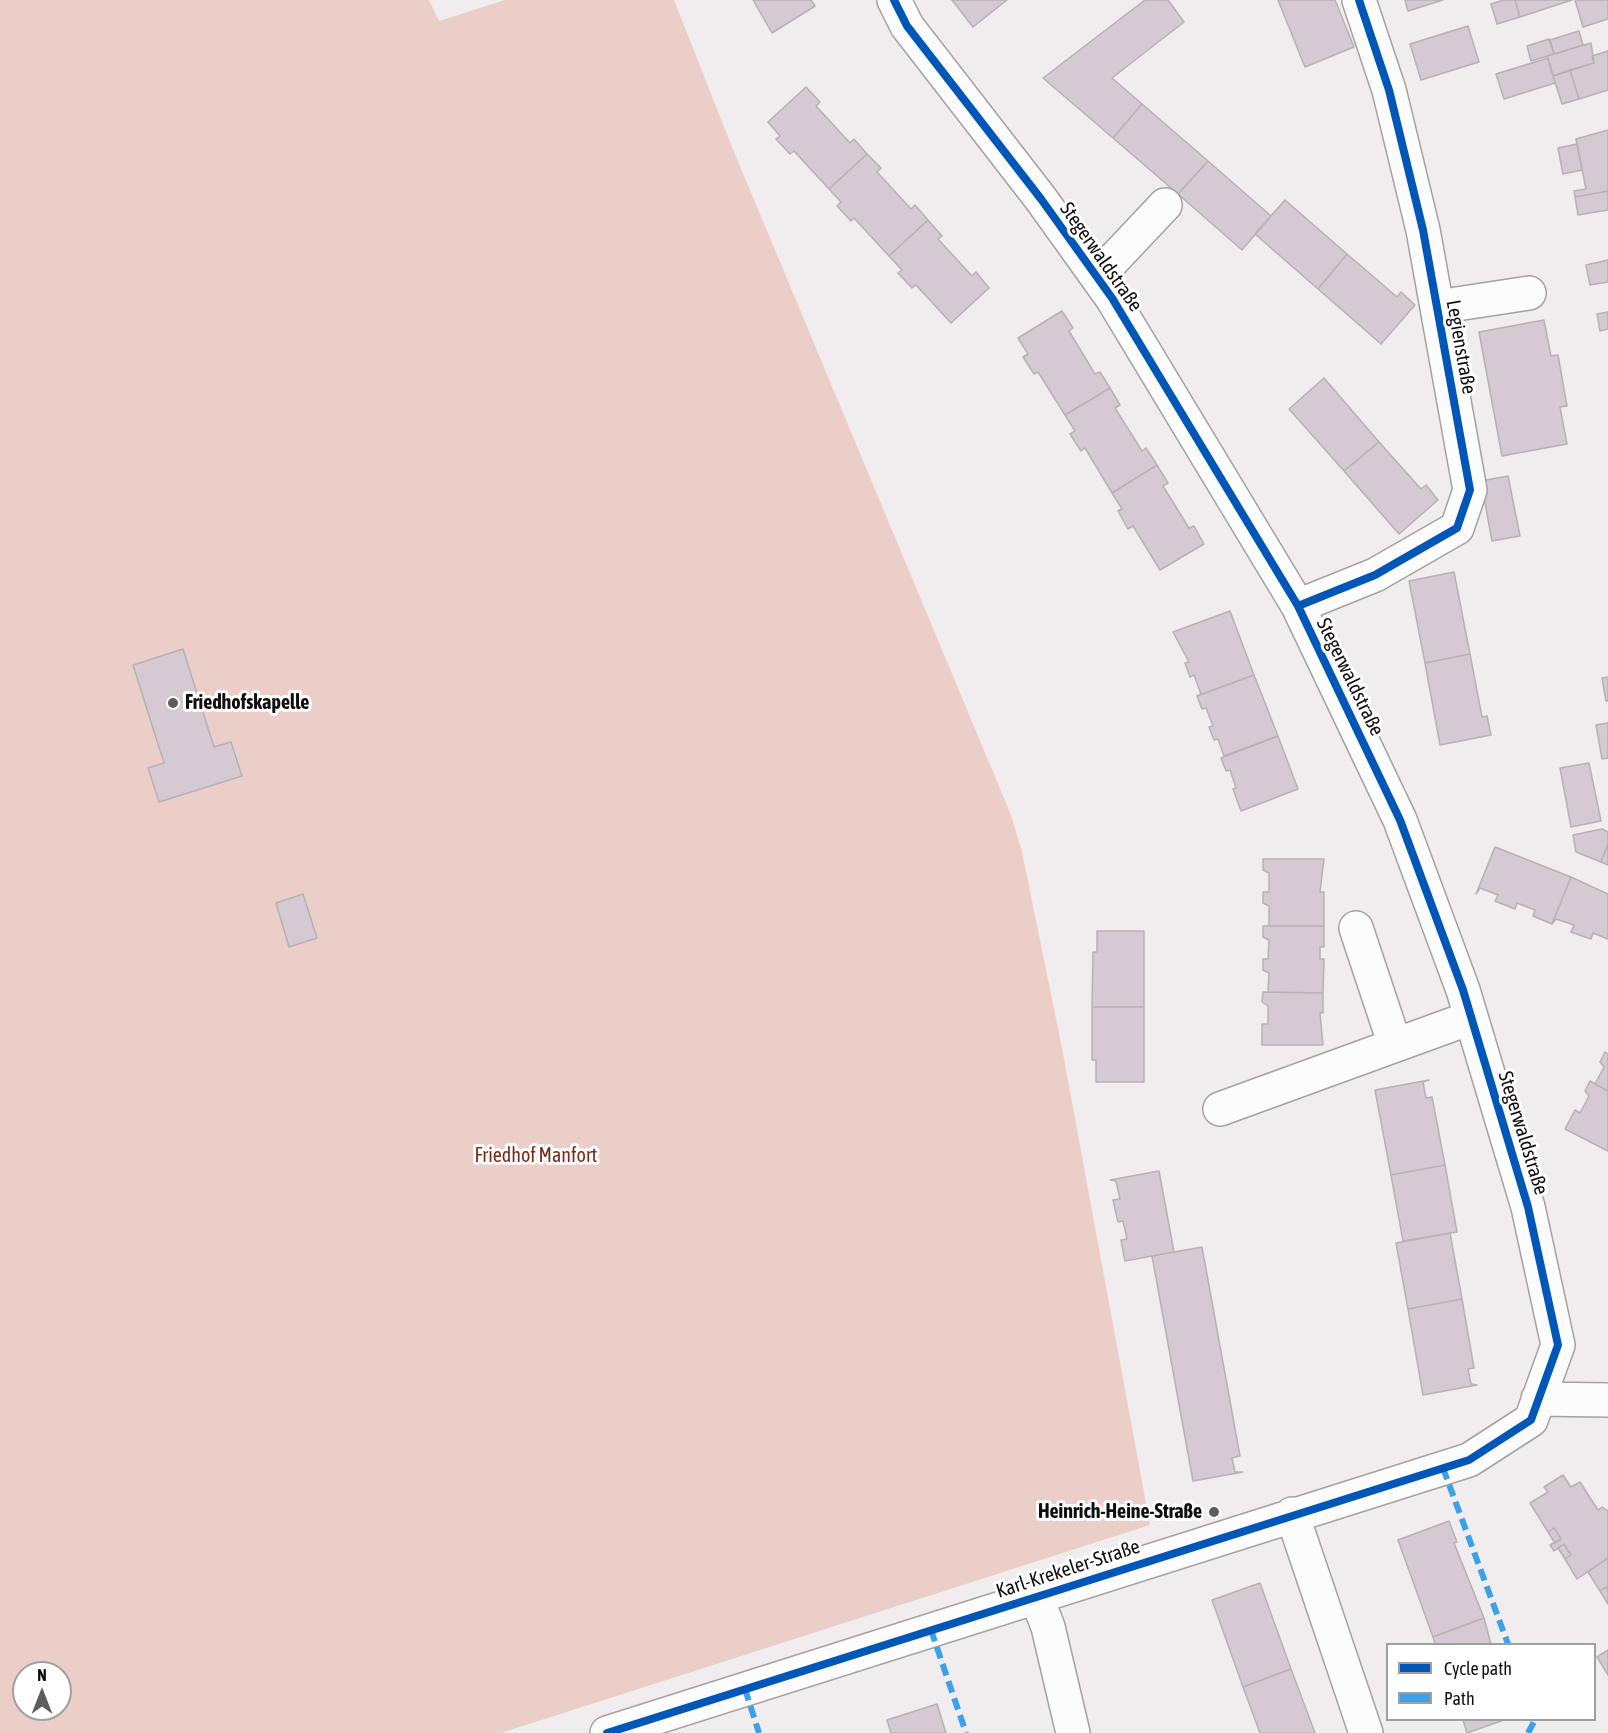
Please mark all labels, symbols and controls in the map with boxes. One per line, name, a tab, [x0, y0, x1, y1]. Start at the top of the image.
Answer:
street label: Stegerwaldstraße	[1054, 198, 1148, 316]
street label: Legienstraße	[1441, 298, 1481, 396]
street label: Stegerwaldstraße	[1311, 614, 1389, 740]
place label: Friedhofskapelle	[185, 691, 309, 715]
marker: Friedhofskapelle	[166, 696, 180, 710]
street label: Stegerwaldstraße	[1493, 1068, 1553, 1198]
park label: Friedhof Manfort	[475, 1144, 597, 1168]
place label: Heinrich-Heine-Straße	[1038, 1500, 1202, 1524]
marker: Heinrich-Heine-Straße	[1207, 1505, 1221, 1519]
street label: Karl-Krekeler-Straße	[993, 1534, 1143, 1604]
legend	[1386, 1643, 1596, 1721]
text: Cycle path	[1444, 1658, 1512, 1679]
north arrow	[12, 1661, 72, 1721]
text: N	[37, 1666, 47, 1684]
text: Path	[1444, 1688, 1475, 1709]

